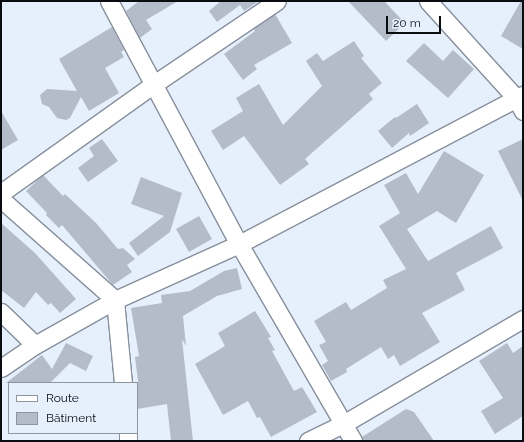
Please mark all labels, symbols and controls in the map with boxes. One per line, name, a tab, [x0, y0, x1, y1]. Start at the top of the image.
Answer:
scale bar	[388, 8, 443, 34]
text: 20 m	[393, 16, 421, 30]
legend	[8, 382, 138, 434]
text: Route	[46, 391, 79, 405]
text: Bâtiment	[46, 411, 96, 425]

